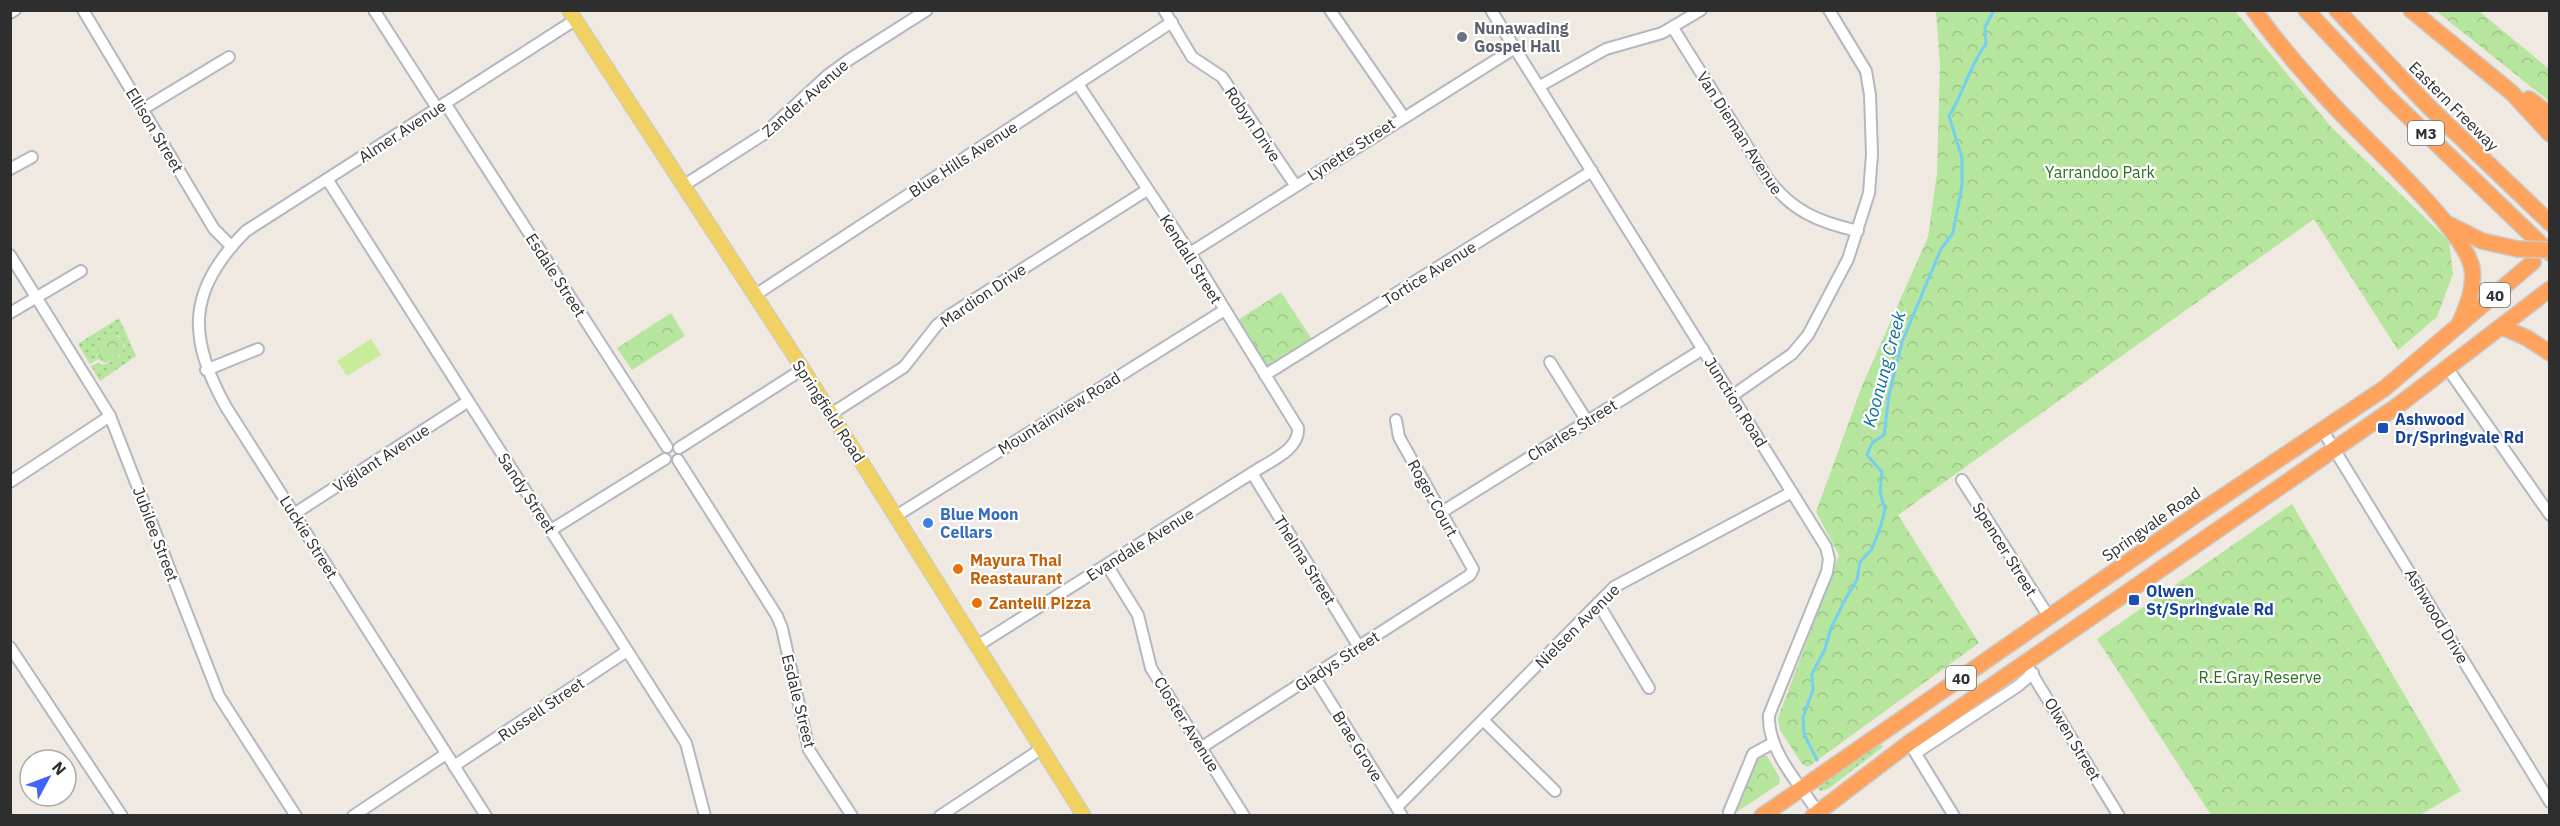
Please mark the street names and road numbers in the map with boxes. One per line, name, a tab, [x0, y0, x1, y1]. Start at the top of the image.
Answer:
street label: Zander Avenue	[758, 55, 852, 141]
street label: Eastern Freeway	[2405, 57, 2503, 155]
street label: Van Dieman Avenue	[1693, 68, 1787, 199]
street label: Robyn Drive	[1221, 83, 1285, 165]
street label: Ellison Street	[122, 84, 188, 176]
street label: Almer Avenue	[354, 95, 450, 167]
street label: Lynette Street	[1303, 113, 1399, 185]
street label: Blue Hills Avenue	[905, 116, 1021, 202]
road number: M3	[2408, 121, 2444, 145]
street label: Kendall Street	[1156, 211, 1226, 307]
street label: Esdale Street	[522, 229, 590, 321]
street label: Tortice Avenue	[1379, 236, 1480, 310]
street label: Mardion Drive	[936, 259, 1030, 331]
road number: 40	[2480, 283, 2510, 307]
street label: Junction Road	[1700, 353, 1772, 451]
street label: Springfield Road	[788, 356, 870, 466]
street label: Mountainview Road	[994, 367, 1124, 459]
street label: Charles Street	[1523, 394, 1621, 466]
street label: Vigilant Avenue	[329, 419, 433, 497]
street label: Sandy Street	[494, 449, 560, 537]
street label: Roger Court	[1404, 456, 1462, 540]
street label: Springvale Road	[2098, 483, 2204, 565]
street label: Jubilee Street	[129, 484, 183, 584]
street label: Luckie Street	[276, 492, 342, 582]
street label: Spencer Street	[1968, 498, 2042, 600]
street label: Evandale Avenue	[1083, 503, 1198, 585]
street label: Thelma Street	[1270, 512, 1340, 608]
street label: Ashwood Drive	[2401, 565, 2473, 667]
street label: Nielsen Avenue	[1531, 579, 1624, 672]
street label: Gladys Street	[1291, 626, 1383, 696]
street label: Esdale Street	[778, 652, 820, 750]
road number: 40	[1946, 666, 1976, 690]
street label: Russell Street	[494, 673, 588, 745]
street label: Closter Avenue	[1150, 673, 1224, 775]
street label: Olwen Street	[2040, 694, 2106, 784]
street label: Brae Grove	[1328, 707, 1388, 785]

